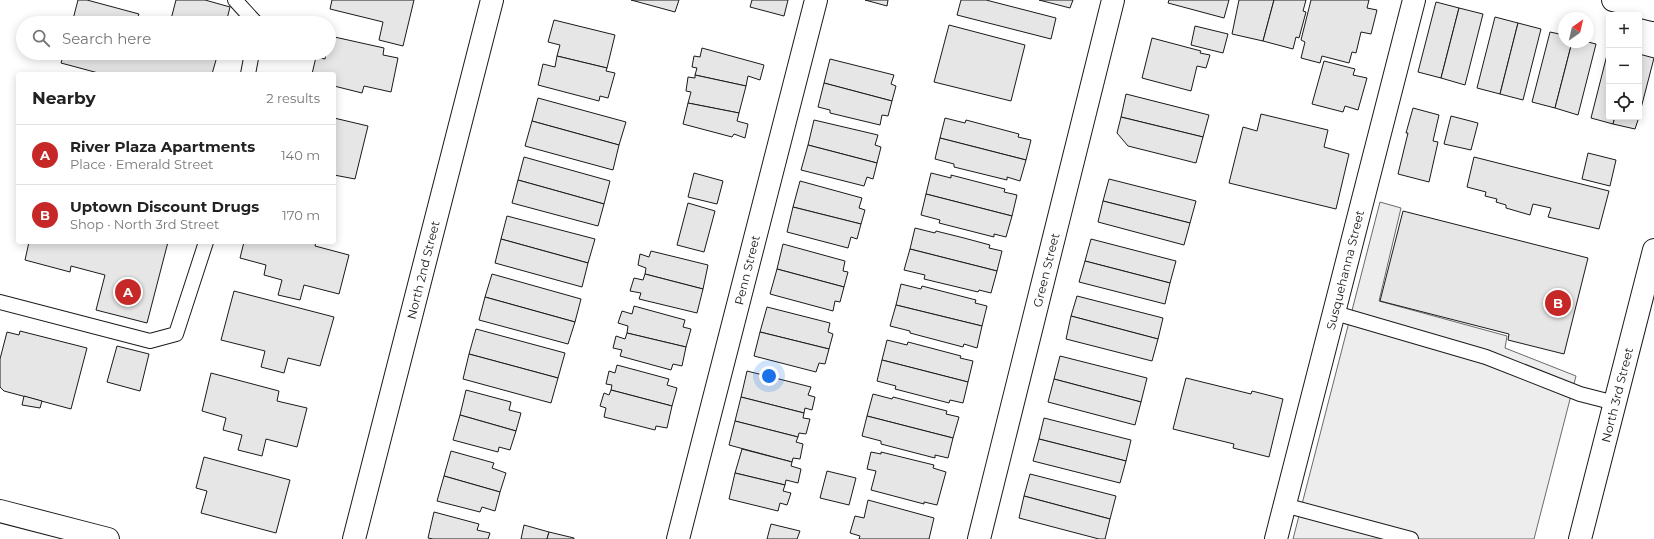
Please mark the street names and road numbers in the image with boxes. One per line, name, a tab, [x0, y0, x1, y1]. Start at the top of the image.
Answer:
street label: Susquehanna Street	[1323, 209, 1367, 331]
street label: North 2nd Street	[404, 219, 443, 321]
street label: Green Street	[1030, 231, 1062, 309]
street label: Penn Street	[731, 233, 763, 306]
street label: North 3rd Street	[1598, 346, 1636, 444]

